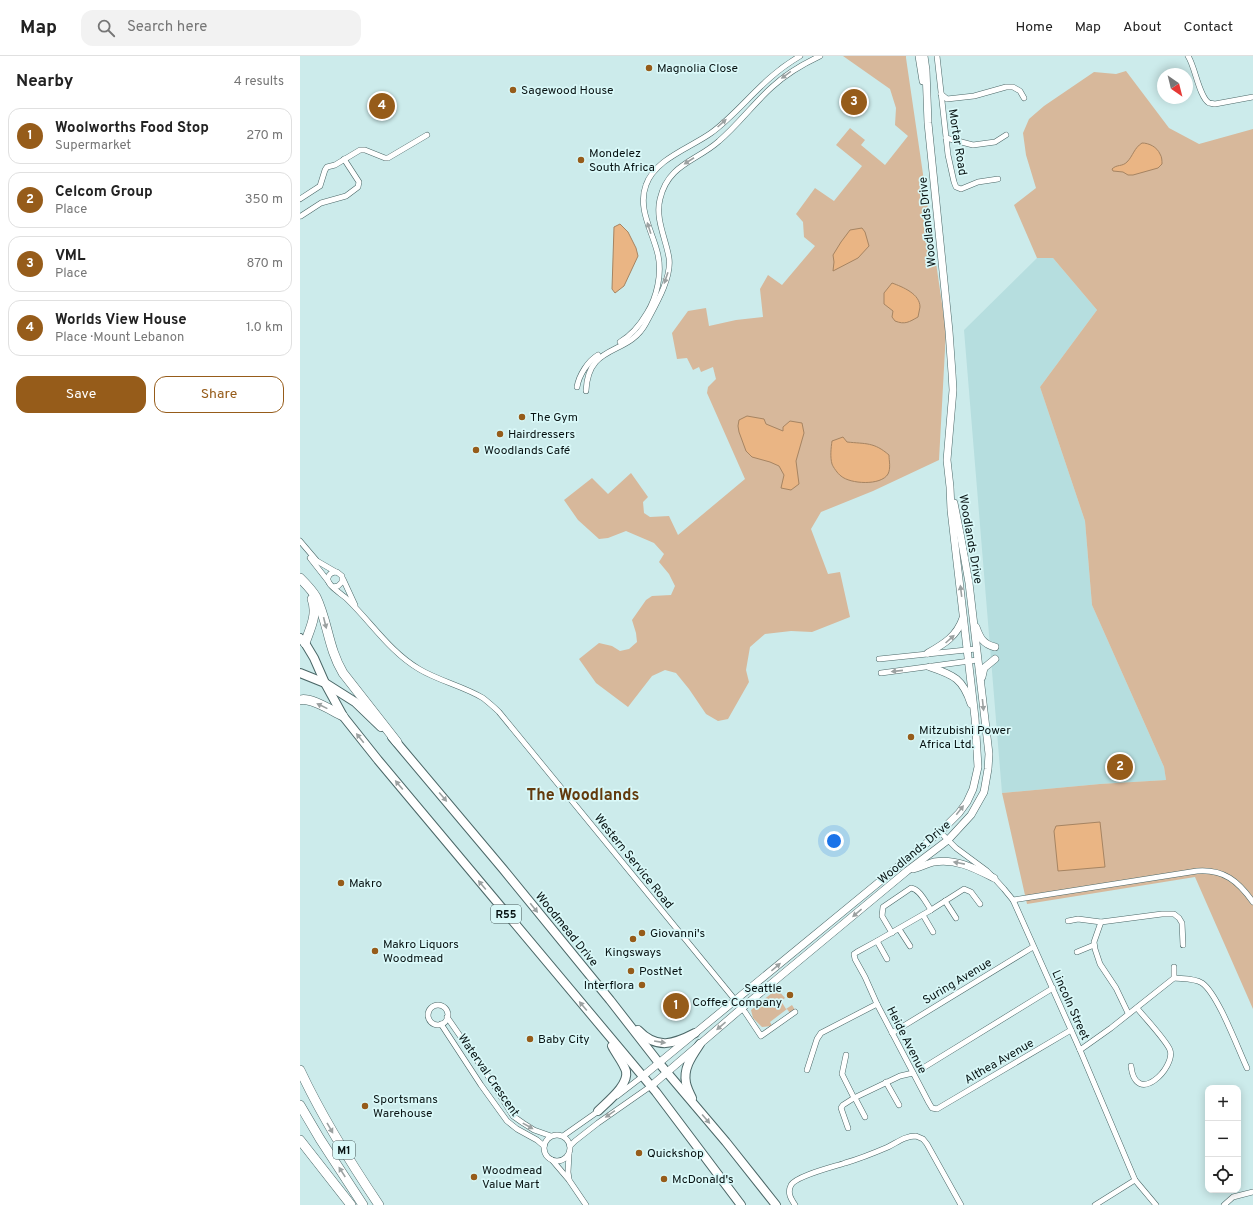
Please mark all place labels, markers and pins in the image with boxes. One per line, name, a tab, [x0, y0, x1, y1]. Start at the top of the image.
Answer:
place label: Magnolia Close	[657, 61, 738, 77]
marker: Magnolia Close	[644, 63, 654, 73]
place label: Sagewood House	[521, 83, 613, 99]
marker: Sagewood House	[508, 85, 518, 95]
pin: 3	[841, 87, 867, 117]
pin: 4	[369, 91, 395, 121]
place label: Mondelez South Africa	[589, 146, 655, 176]
marker: Mondelez South Africa	[576, 155, 586, 165]
place label: The Gym	[530, 410, 578, 426]
marker: The Gym	[517, 412, 527, 422]
place label: Hairdressers	[508, 427, 575, 443]
marker: Hairdressers	[495, 429, 505, 439]
place label: Woodlands Café	[484, 443, 570, 459]
marker: Woodlands Café	[471, 445, 481, 455]
place label: Mitzubishi Power Africa Ltd.	[919, 723, 1011, 753]
marker: Mitzubishi Power Africa Ltd.	[906, 732, 916, 742]
pin: 2	[1107, 752, 1133, 782]
place label: Makro	[349, 876, 382, 892]
marker: Makro	[336, 878, 346, 888]
place label: Giovanni's	[650, 926, 705, 942]
marker: Giovanni's	[637, 928, 647, 938]
marker: Kingsways	[628, 934, 638, 944]
place label: Makro Liquors Woodmead	[383, 937, 459, 967]
place label: Kingsways	[605, 945, 661, 961]
marker: Makro Liquors Woodmead	[370, 946, 380, 956]
place label: PostNet	[639, 964, 683, 980]
marker: PostNet	[626, 966, 636, 976]
place label: Interflora	[584, 978, 634, 994]
marker: Interflora	[637, 980, 647, 990]
place label: Seattle Coffee Company	[692, 981, 782, 1011]
marker: Seattle Coffee Company	[785, 990, 795, 1000]
pin: 1	[663, 991, 689, 1021]
place label: Baby City	[538, 1032, 590, 1048]
marker: Baby City	[525, 1034, 535, 1044]
place label: Sportsmans Warehouse	[373, 1092, 438, 1122]
marker: Sportsmans Warehouse	[360, 1101, 370, 1111]
place label: Quickshop	[647, 1146, 704, 1162]
marker: Quickshop	[634, 1148, 644, 1158]
place label: Woodmead Value Mart	[482, 1163, 542, 1193]
marker: Woodmead Value Mart	[469, 1172, 479, 1182]
place label: McDonald's	[672, 1172, 734, 1188]
marker: McDonald's	[659, 1174, 669, 1184]

